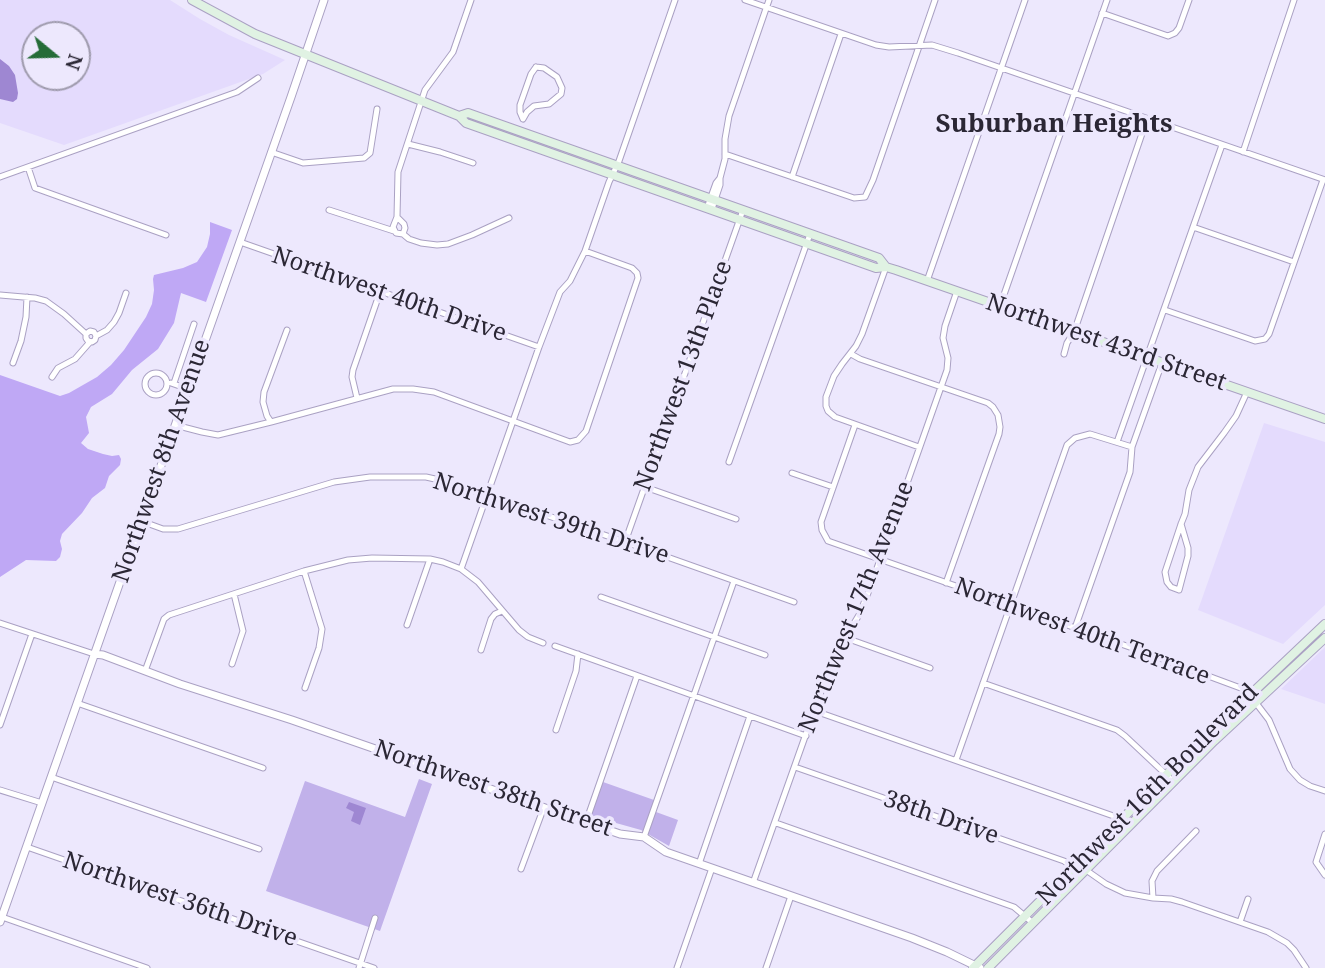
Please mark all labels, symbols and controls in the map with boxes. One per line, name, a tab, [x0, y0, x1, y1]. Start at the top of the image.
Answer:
north arrow	[21, 21, 91, 91]
text: N	[59, 51, 89, 73]
district label: Suburban Heights	[935, 109, 1173, 141]
street label: Northwest 40th Drive	[268, 241, 510, 349]
street label: Northwest 13th Place	[629, 257, 739, 495]
street label: Northwest 43rd Street	[982, 288, 1230, 398]
street label: Northwest 8th Avenue	[107, 336, 217, 586]
street label: Northwest 39th Drive	[430, 467, 672, 571]
street label: Northwest 17th Avenue	[793, 477, 921, 737]
street label: Northwest 40th Terrace	[950, 572, 1214, 692]
street label: Northwest 16th Boulevard	[1031, 678, 1265, 912]
street label: Northwest 38th Street	[370, 735, 616, 843]
street label: 38th Drive	[880, 785, 1002, 851]
street label: Northwest 36th Drive	[59, 846, 301, 954]

